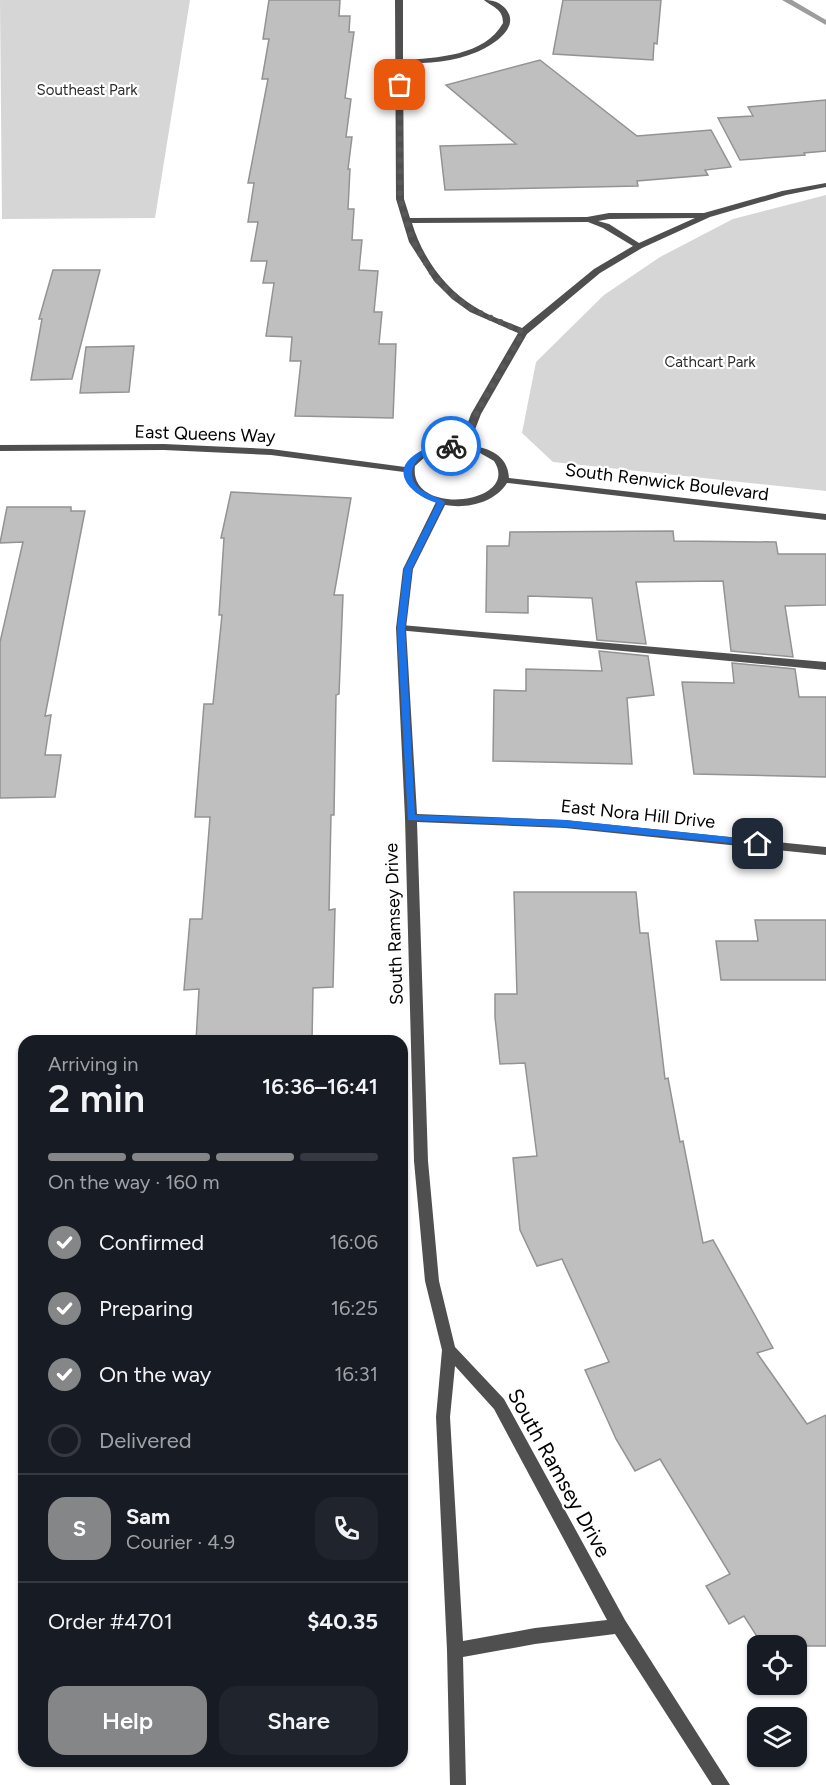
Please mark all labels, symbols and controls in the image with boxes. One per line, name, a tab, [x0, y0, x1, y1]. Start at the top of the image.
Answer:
pin	[374, 59, 425, 110]
icon: bag	[383, 68, 416, 101]
park label: Southeast Park	[36, 81, 138, 99]
park label: Cathcart Park	[664, 353, 756, 371]
courier	[421, 416, 481, 476]
street label: East Queens Way	[134, 421, 276, 447]
icon: bike	[435, 430, 468, 463]
street label: South Renwick Boulevard	[564, 459, 770, 505]
street label: East Nora Hill Drive	[560, 795, 717, 833]
pin	[732, 818, 783, 869]
icon: home	[741, 827, 774, 860]
street label: South Ramsey Drive	[380, 842, 408, 1005]
text: Arriving in	[48, 1052, 138, 1076]
text: 16:36–16:41	[262, 1073, 378, 1100]
text: 2 min	[48, 1075, 145, 1122]
text: On the way · 160 m	[48, 1170, 220, 1194]
icon: check	[48, 1226, 81, 1259]
text: Confirmed	[99, 1229, 204, 1256]
text: 16:06	[329, 1230, 378, 1254]
icon: check	[48, 1292, 81, 1325]
text: Preparing	[99, 1295, 193, 1322]
text: 16:25	[331, 1296, 378, 1320]
icon: check	[48, 1358, 81, 1391]
text: On the way	[99, 1361, 211, 1388]
text: 16:31	[334, 1362, 378, 1386]
street label: South Ramsey Drive	[503, 1384, 616, 1562]
text: Delivered	[99, 1427, 192, 1454]
button: phone	[315, 1497, 378, 1560]
text: Sam	[126, 1503, 170, 1530]
text: S	[73, 1515, 86, 1542]
text: Courier · 4.9	[126, 1530, 235, 1554]
text: Order #4701	[48, 1608, 173, 1635]
text: $40.35	[307, 1608, 378, 1635]
map controls	[747, 1635, 807, 1767]
button: locate	[747, 1635, 807, 1695]
button: Help	[48, 1686, 207, 1755]
button: Share	[219, 1686, 378, 1755]
button: layers	[747, 1707, 807, 1767]

